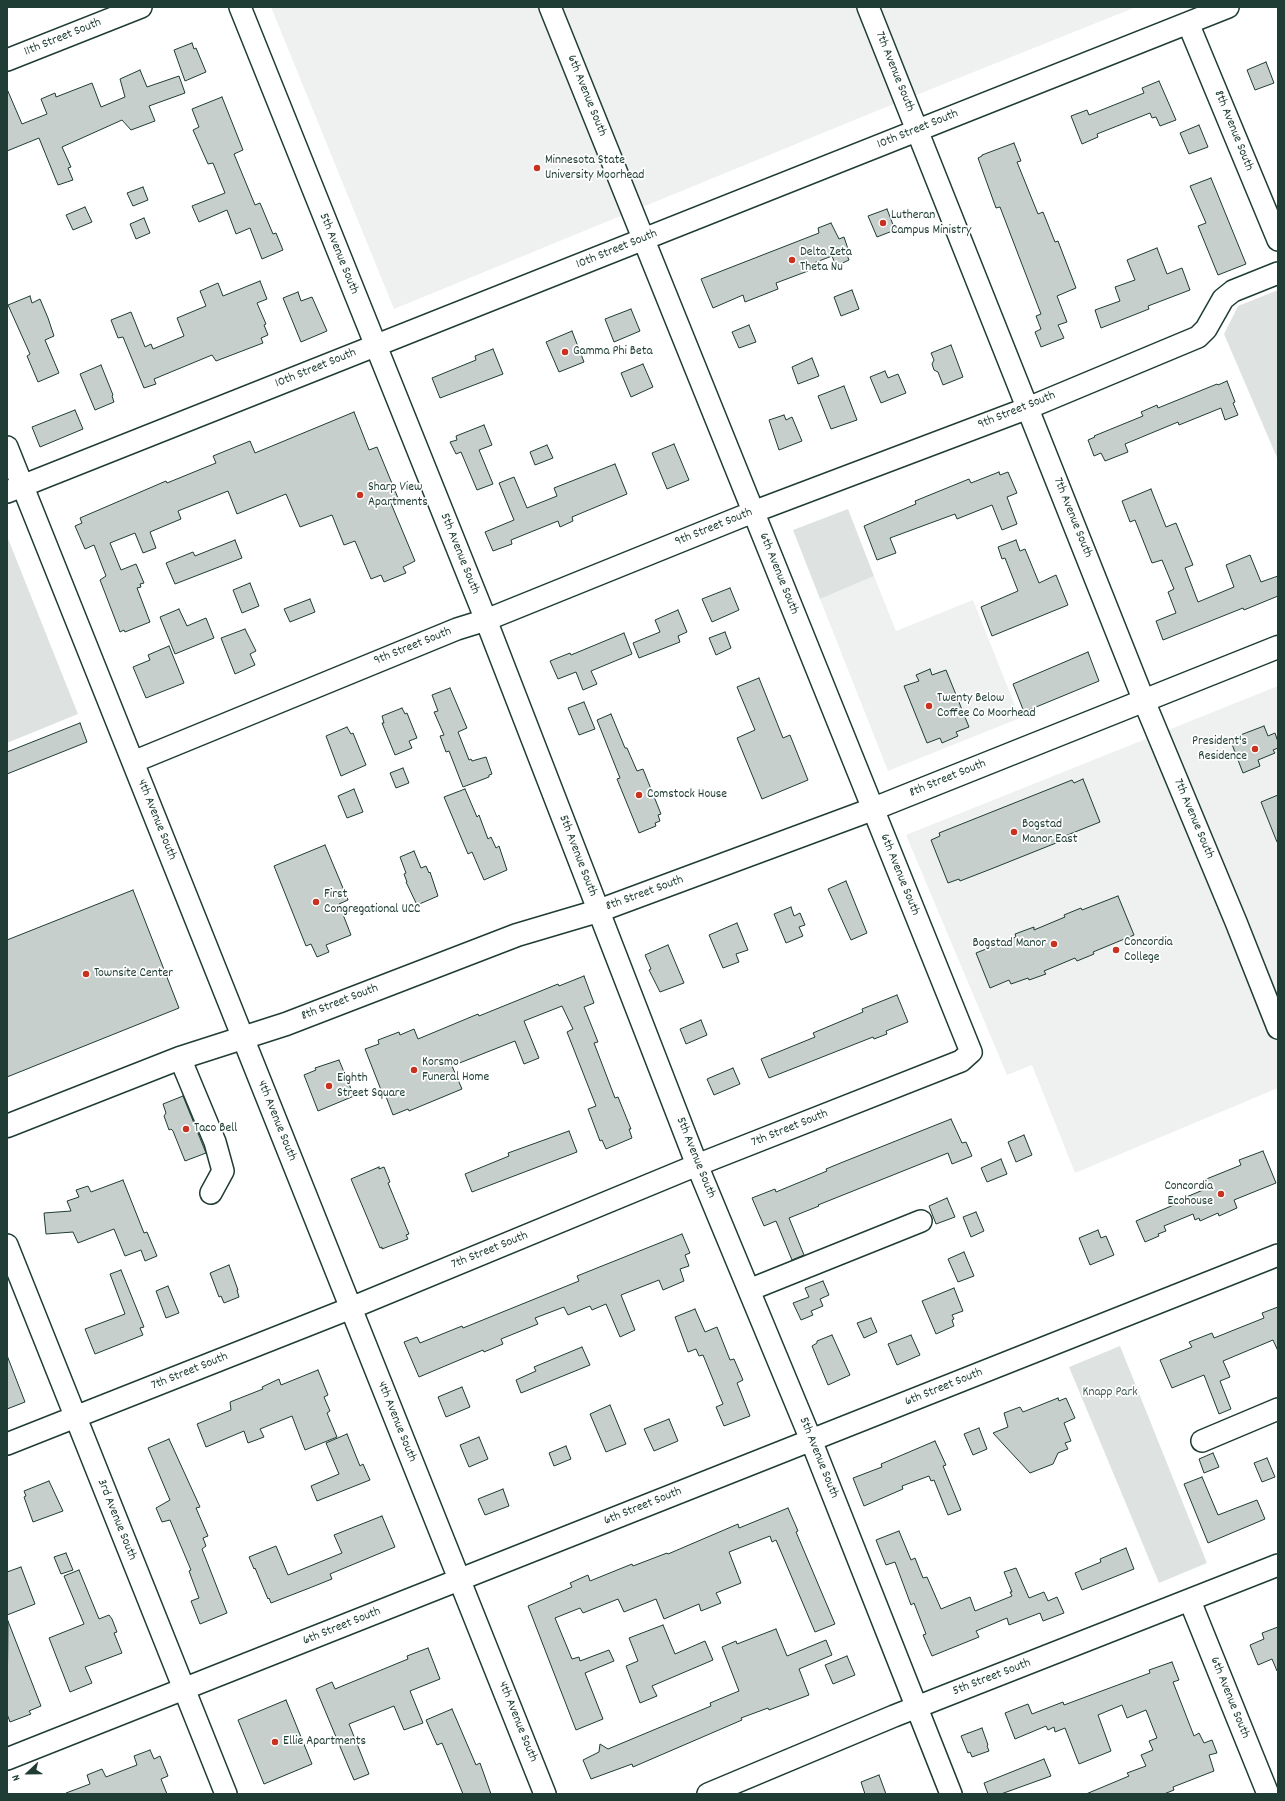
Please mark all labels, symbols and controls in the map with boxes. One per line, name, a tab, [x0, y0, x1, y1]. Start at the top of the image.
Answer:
street label: 11th Street South	[22, 15, 104, 61]
street label: 7th Avenue South	[871, 30, 917, 114]
street label: 6th Avenue South	[563, 53, 609, 139]
street label: 8th Avenue South	[1210, 89, 1256, 173]
street label: 10th Street South	[875, 107, 961, 153]
place label: Minnesota State University Moorhead	[545, 153, 644, 184]
marker: Minnesota State University Moorhead	[532, 163, 542, 173]
place label: Lutheran Campus Ministry	[891, 208, 971, 239]
street label: 5th Avenue South	[315, 211, 361, 297]
marker: Lutheran Campus Ministry	[878, 218, 888, 228]
street label: 10th Street South	[574, 227, 660, 273]
place label: Delta Zeta Theta Nu	[800, 245, 852, 276]
marker: Delta Zeta Theta Nu	[787, 255, 797, 265]
place label: Gamma Phi Beta	[573, 344, 653, 360]
street label: 10th Street South	[273, 346, 359, 392]
marker: Gamma Phi Beta	[560, 347, 570, 357]
street label: 9th Street South	[976, 388, 1058, 434]
street label: 7th Avenue South	[1049, 476, 1095, 560]
place label: Sharp View Apartments	[368, 480, 428, 511]
marker: Sharp View Apartments	[355, 490, 365, 500]
street label: 9th Street South	[673, 505, 755, 551]
street label: 5th Avenue South	[436, 511, 482, 597]
street label: 6th Avenue South	[755, 531, 801, 617]
street label: 9th Street South	[372, 624, 454, 670]
place label: Twenty Below Coffee Co Moorhead	[937, 691, 1035, 722]
marker: Twenty Below Coffee Co Moorhead	[924, 701, 934, 711]
place label: President's Residence	[1192, 734, 1247, 765]
marker: President's Residence	[1250, 744, 1260, 754]
street label: 8th Street South	[907, 757, 989, 801]
street label: 4th Avenue South	[133, 777, 179, 863]
street label: 7th Avenue South	[1169, 777, 1217, 861]
place label: Comstock House	[647, 787, 727, 803]
marker: Comstock House	[634, 790, 644, 800]
street label: 5th Avenue South	[554, 813, 600, 899]
place label: Bogstad Manor East	[1022, 817, 1078, 848]
marker: Bogstad Manor East	[1009, 827, 1019, 837]
street label: 6th Avenue South	[876, 832, 922, 918]
street label: 8th Street South	[604, 873, 686, 915]
place label: First Congregational UCC	[324, 887, 420, 918]
marker: First Congregational UCC	[311, 897, 321, 907]
place label: Concordia College	[1124, 935, 1173, 966]
place label: Bogstad Manor	[973, 936, 1046, 952]
marker: Bogstad Manor	[1049, 939, 1059, 949]
marker: Concordia College	[1111, 945, 1121, 955]
place label: Townsite Center	[94, 966, 173, 982]
marker: Townsite Center	[81, 969, 91, 979]
street label: 8th Street South	[299, 981, 381, 1025]
place label: Korsmo Funeral Home	[422, 1055, 489, 1086]
marker: Korsmo Funeral Home	[409, 1065, 419, 1075]
place label: Eighth Street Square	[337, 1071, 405, 1102]
street label: 4th Avenue South	[253, 1078, 299, 1164]
marker: Eighth Street Square	[324, 1081, 334, 1091]
street label: 7th Street South	[749, 1107, 831, 1151]
street label: 5th Avenue South	[672, 1115, 718, 1201]
place label: Taco Bell	[194, 1121, 237, 1137]
marker: Taco Bell	[181, 1124, 191, 1134]
place label: Concordia Ecohouse	[1164, 1179, 1213, 1210]
marker: Concordia Ecohouse	[1216, 1189, 1226, 1199]
street label: 7th Street South	[449, 1229, 531, 1273]
street label: 7th Street South	[149, 1350, 231, 1394]
street label: 6th Street South	[903, 1365, 985, 1411]
street label: 4th Avenue South	[373, 1379, 419, 1465]
park label: Knapp Park	[1082, 1385, 1138, 1401]
street label: 5th Avenue South	[795, 1415, 841, 1501]
street label: 3rd Avenue South	[93, 1477, 139, 1563]
street label: 6th Street South	[602, 1484, 684, 1530]
street label: 6th Street South	[301, 1604, 383, 1650]
street label: 6th Avenue South	[1206, 1655, 1252, 1741]
street label: 5th Street South	[951, 1656, 1033, 1700]
street label: 4th Avenue South	[494, 1679, 540, 1765]
place label: Ellie Apartments	[283, 1734, 366, 1750]
marker: Ellie Apartments	[270, 1737, 280, 1747]
north arrow	[8, 1753, 48, 1793]
text: N	[8, 1772, 25, 1783]

